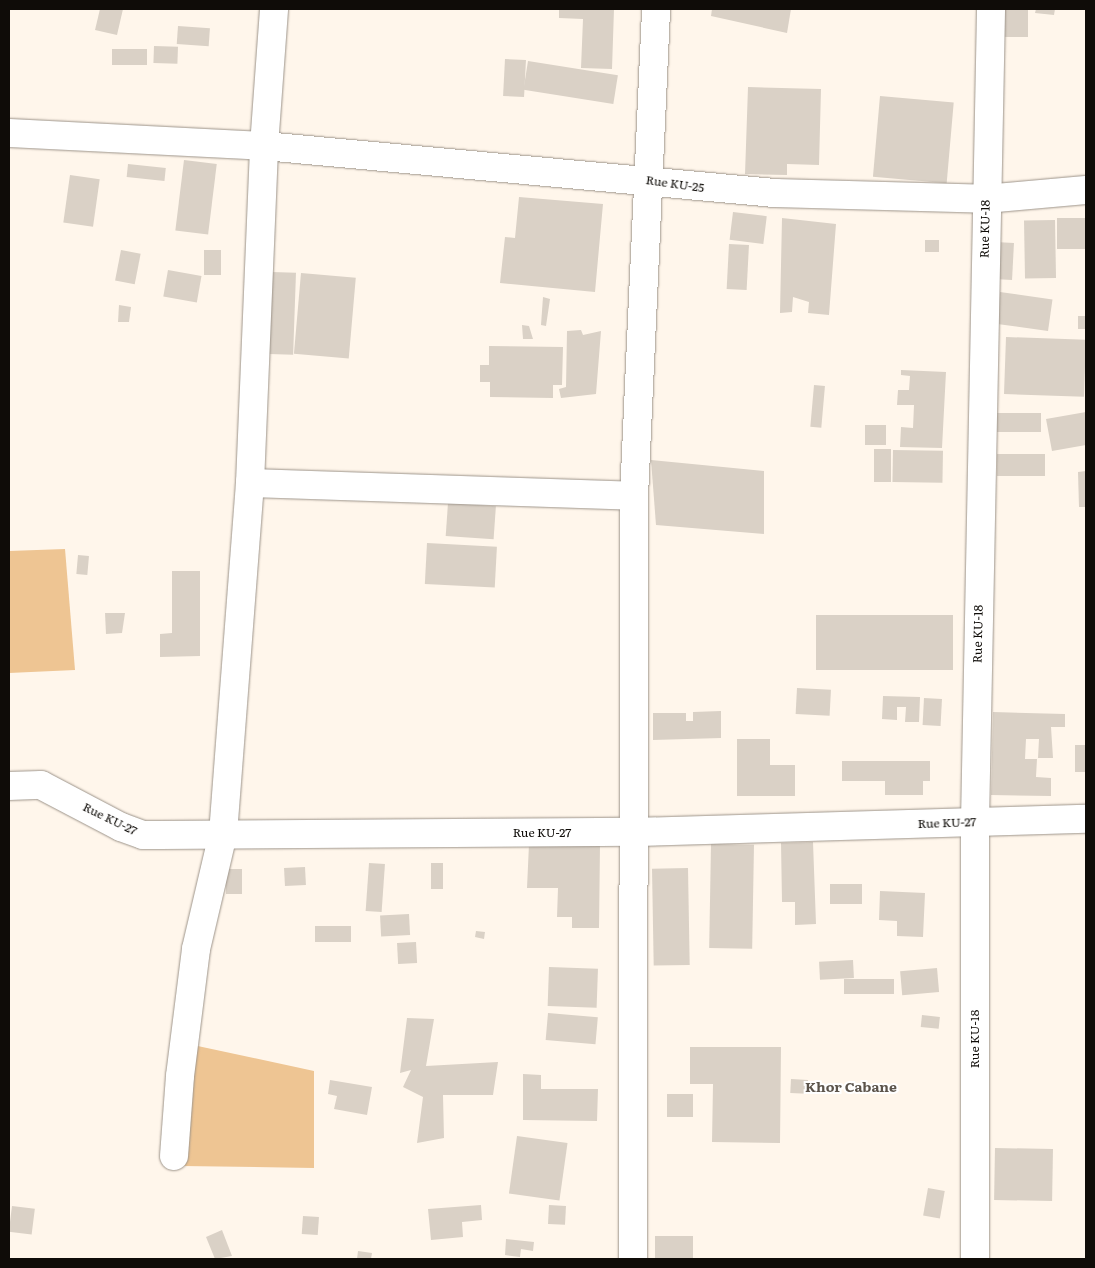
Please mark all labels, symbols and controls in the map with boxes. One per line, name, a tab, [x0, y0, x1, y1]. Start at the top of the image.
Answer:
street label: Rue KU-25	[645, 173, 705, 195]
street label: Rue KU-18	[977, 200, 993, 258]
street label: Rue KU-18	[970, 605, 986, 663]
street label: Rue KU-27	[80, 800, 140, 838]
street label: Rue KU-27	[917, 815, 977, 831]
street label: Rue KU-27	[513, 826, 571, 840]
street label: Rue KU-18	[968, 1010, 982, 1068]
district label: Khor Cabane	[805, 1078, 897, 1094]

